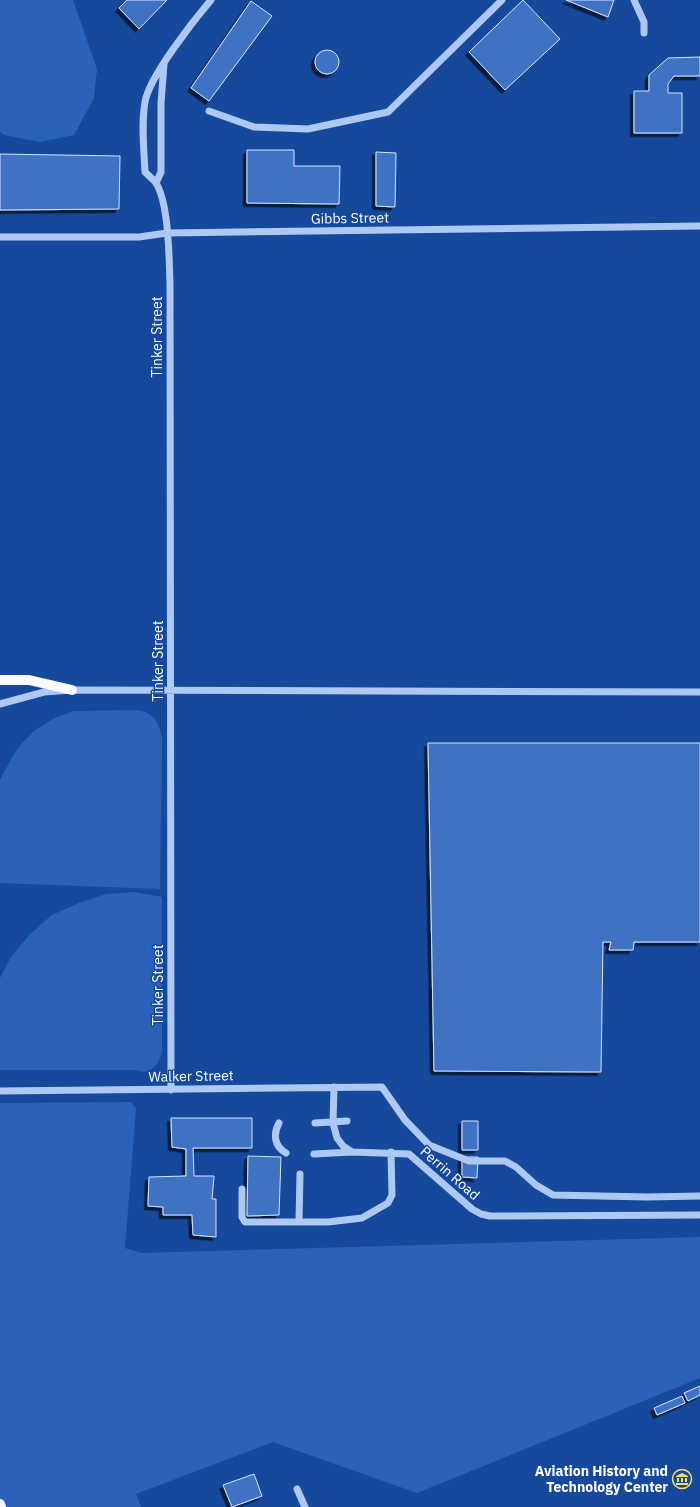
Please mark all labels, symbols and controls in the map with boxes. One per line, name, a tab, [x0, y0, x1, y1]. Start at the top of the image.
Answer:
street label: Gibbs Street	[311, 208, 389, 228]
street label: Tinker Street	[148, 296, 166, 378]
street label: Tinker Street	[149, 620, 167, 702]
street label: Tinker Street	[149, 944, 167, 1026]
street label: Walker Street	[148, 1066, 234, 1086]
street label: Perrin Road	[417, 1142, 483, 1204]
place label: Aviation History and Technology Center	[535, 1462, 668, 1496]
museum icon: Aviation History and Technology Center	[671, 1468, 693, 1490]

